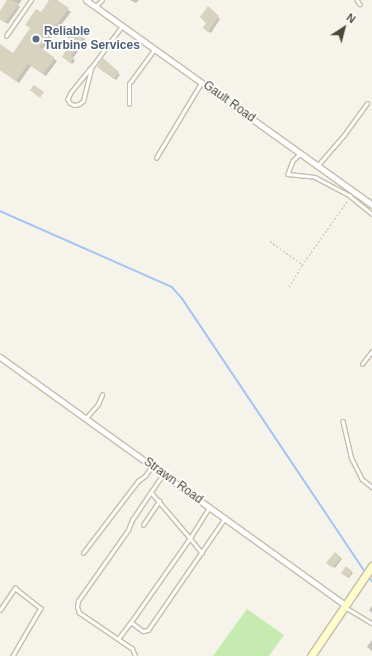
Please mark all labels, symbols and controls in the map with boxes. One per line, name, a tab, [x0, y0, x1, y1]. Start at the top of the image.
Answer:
north arrow	[324, 8, 364, 48]
text: N	[344, 11, 358, 25]
place label: Reliable Turbine Services	[44, 25, 140, 53]
marker: Reliable Turbine Services	[31, 34, 41, 44]
street label: Gault Road	[200, 78, 258, 126]
street label: Strawn Road	[141, 455, 205, 507]

